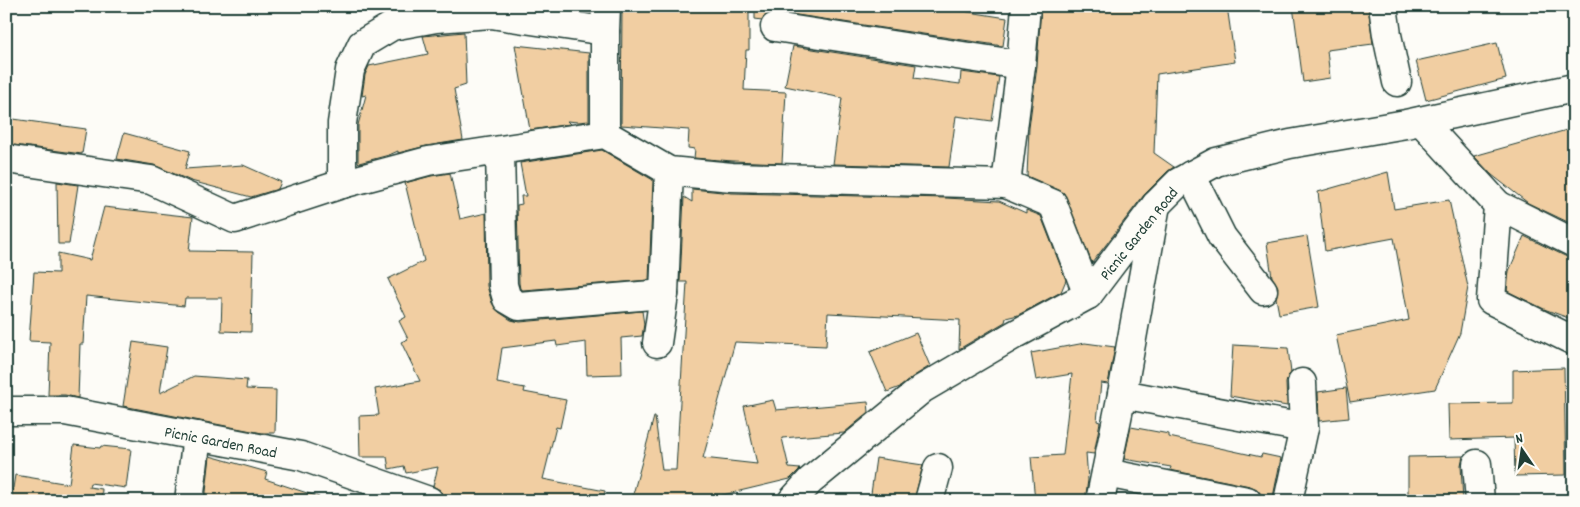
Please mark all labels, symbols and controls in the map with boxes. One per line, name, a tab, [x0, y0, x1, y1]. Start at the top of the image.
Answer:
street label: Picnic Garden Road	[1095, 183, 1185, 286]
street label: Picnic Garden Road	[162, 421, 279, 466]
north arrow	[1498, 424, 1548, 474]
text: N	[1514, 429, 1525, 450]

